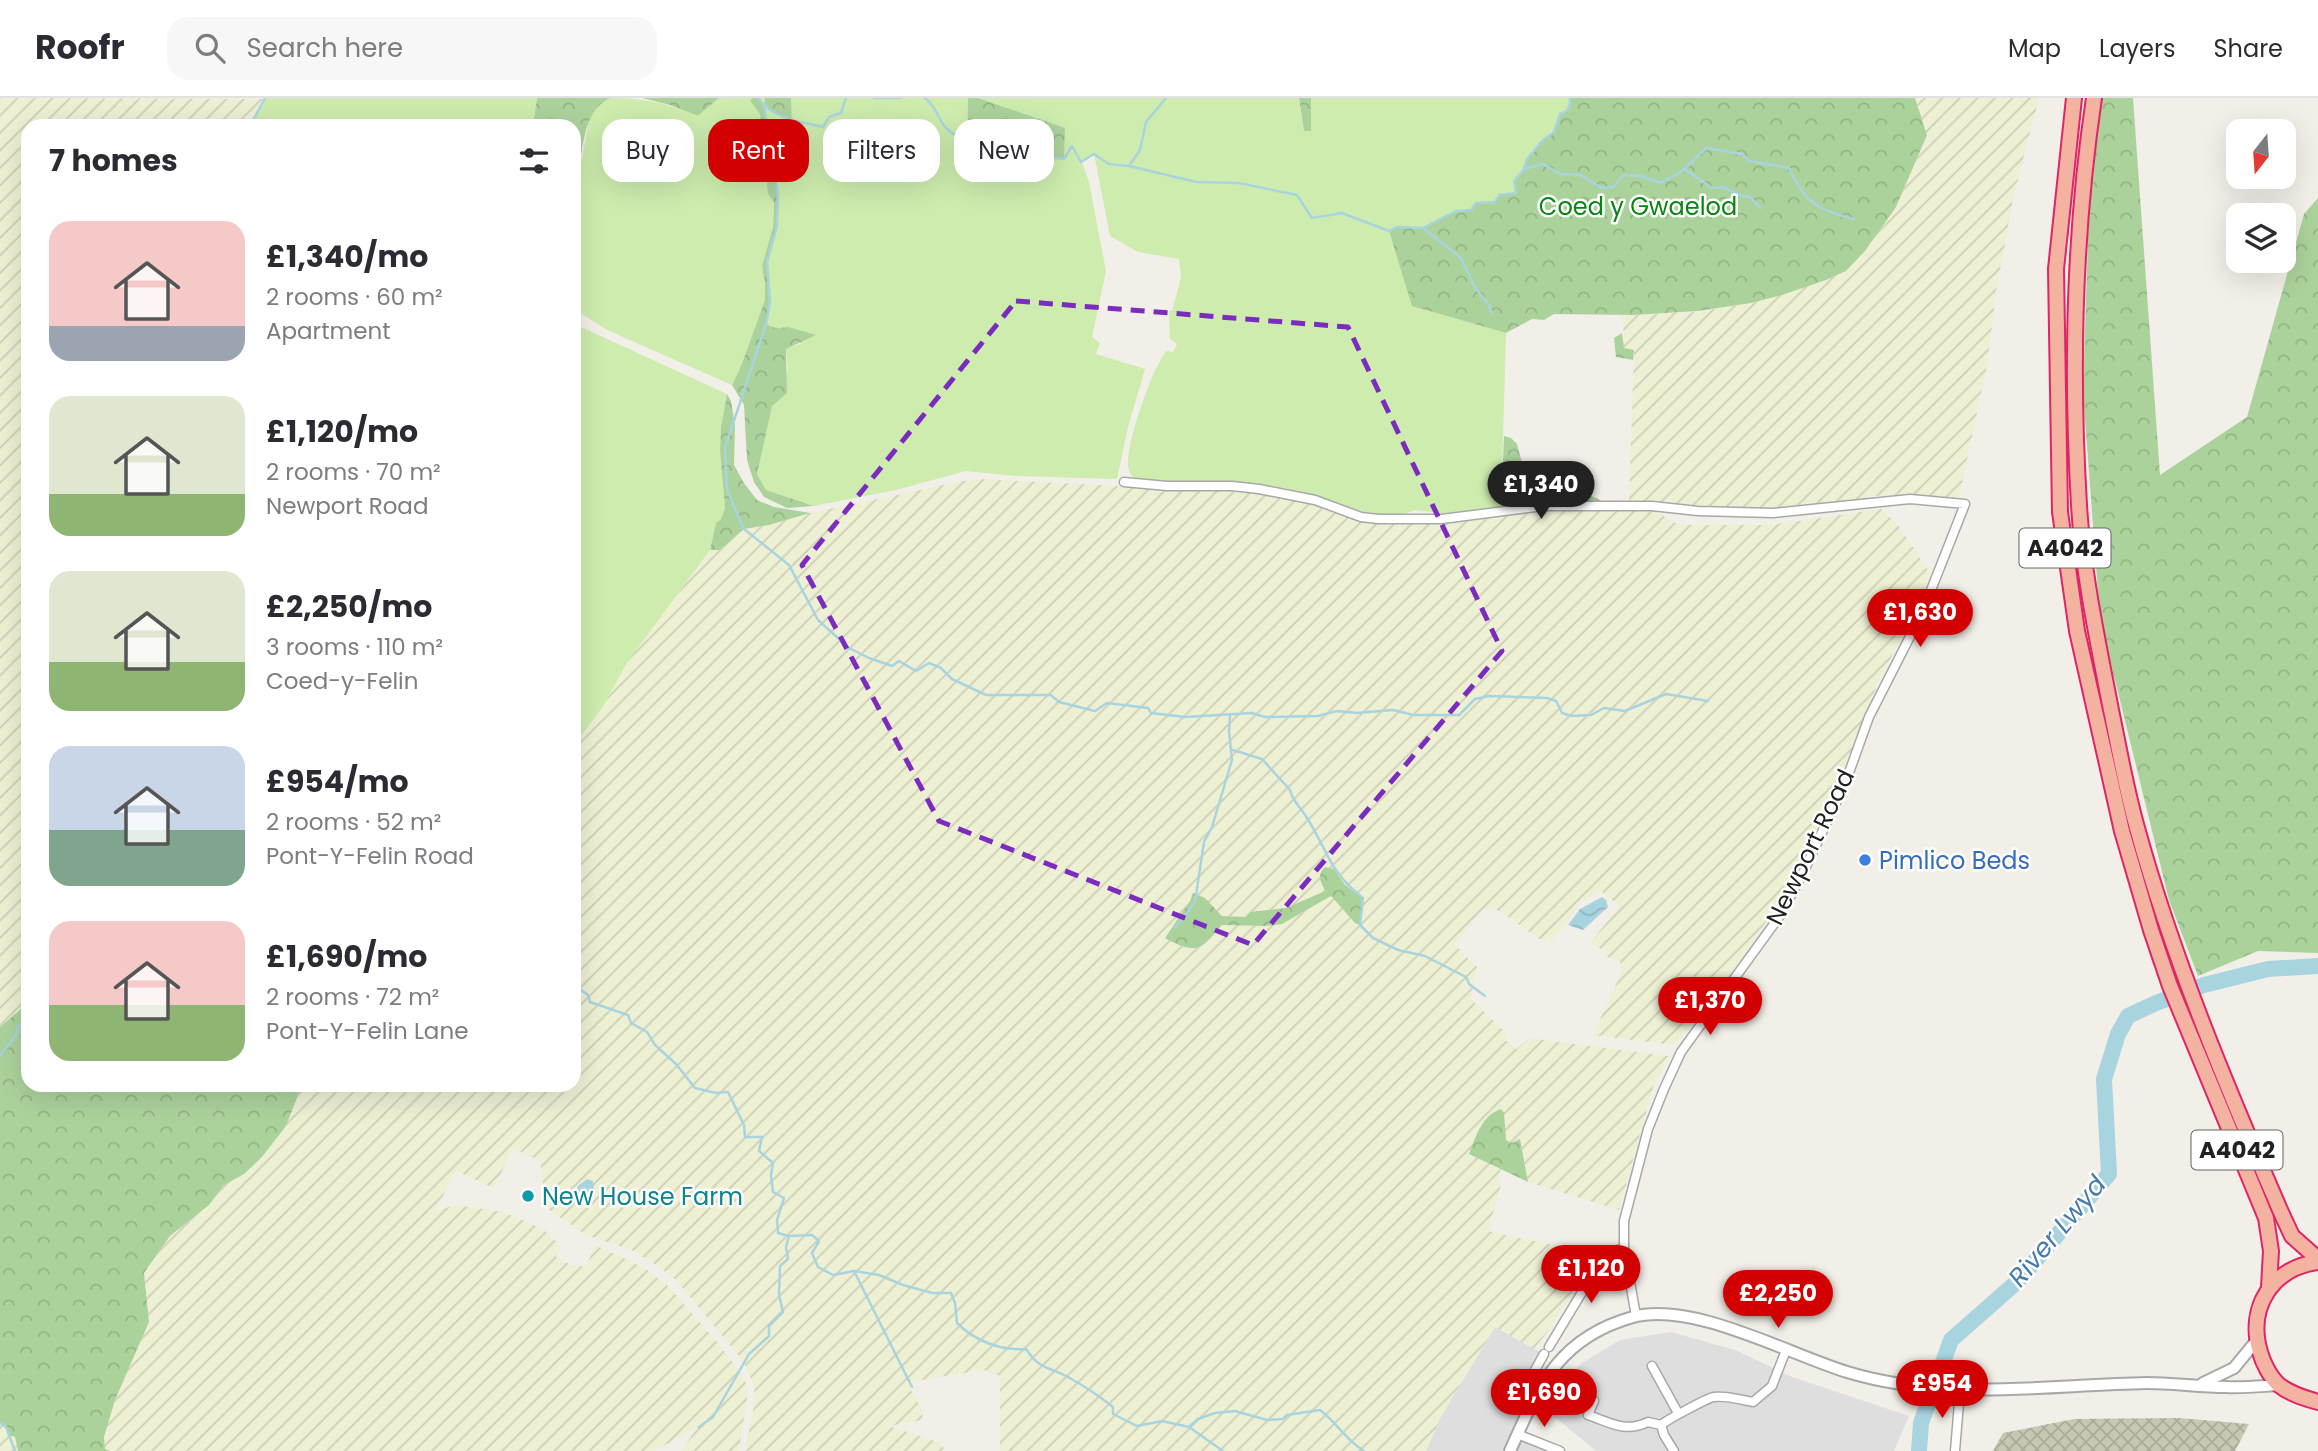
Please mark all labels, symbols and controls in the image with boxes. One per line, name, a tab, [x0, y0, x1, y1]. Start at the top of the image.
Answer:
search box	[167, 17, 657, 80]
text: Roofr	[35, 24, 125, 71]
icon: search	[191, 29, 229, 67]
text: Search here	[247, 30, 403, 66]
text: Map	[2008, 32, 2061, 65]
text: Layers	[2099, 32, 2175, 65]
text: Share	[2213, 32, 2283, 65]
chip: Buy	[602, 119, 694, 182]
chip: Rent	[708, 119, 809, 182]
chip: Filters	[823, 119, 940, 182]
chip: New	[954, 119, 1054, 182]
north arrow	[2226, 119, 2296, 189]
map controls	[2226, 119, 2296, 273]
text: 7 homes	[49, 139, 178, 182]
icon: filters	[515, 142, 553, 180]
park label: Coed y Gwaelod	[1539, 190, 1737, 223]
button: layers	[2226, 203, 2296, 273]
text: £1,340/mo	[266, 235, 428, 278]
icon: home	[105, 249, 189, 333]
text: 2 rooms · 60 m²	[266, 281, 443, 313]
text: Apartment	[266, 315, 391, 347]
text: £1,120/mo	[266, 410, 418, 453]
icon: home	[105, 424, 189, 508]
text: 2 rooms · 70 m²	[266, 456, 441, 488]
pin: £1,340	[1484, 462, 1598, 521]
text: £1,340	[1504, 468, 1578, 500]
text: Newport Road	[266, 490, 428, 522]
road number: A4042	[2020, 529, 2110, 568]
text: £2,250/mo	[266, 585, 432, 628]
pin: £1,630	[1863, 589, 1977, 649]
text: £1,630	[1883, 596, 1957, 628]
icon: home	[105, 599, 189, 683]
text: 3 rooms · 110 m²	[266, 631, 443, 663]
text: Coed-y-Felin	[266, 665, 418, 697]
text: £954/mo	[266, 760, 409, 803]
street label: Newport Road	[1758, 764, 1862, 930]
icon: home	[105, 774, 189, 858]
text: 2 rooms · 52 m²	[266, 806, 441, 838]
text: Pont-Y-Felin Road	[266, 840, 474, 872]
place label: Pimlico Beds	[1879, 844, 2030, 877]
marker: Pimlico Beds	[1857, 852, 1873, 868]
text: £1,690/mo	[266, 935, 427, 978]
icon: home	[105, 949, 189, 1033]
pin: £1,370	[1653, 978, 1767, 1037]
text: 2 rooms · 72 m²	[266, 981, 439, 1013]
text: £1,370	[1674, 984, 1746, 1016]
text: Pont-Y-Felin Lane	[266, 1015, 468, 1047]
road number: A4042	[2192, 1130, 2282, 1170]
water label: River Lwyd	[2000, 1167, 2114, 1294]
place label: New House Farm	[542, 1180, 743, 1213]
marker: New House Farm	[520, 1188, 536, 1204]
pin: £1,120	[1534, 1246, 1648, 1305]
text: £1,120	[1557, 1252, 1625, 1284]
pin: £2,250	[1721, 1270, 1835, 1330]
text: £2,250	[1739, 1277, 1817, 1309]
pin: £954	[1901, 1360, 1983, 1420]
text: £954	[1912, 1367, 1972, 1399]
pin: £1,690	[1487, 1370, 1601, 1429]
text: £1,690	[1507, 1376, 1581, 1408]

